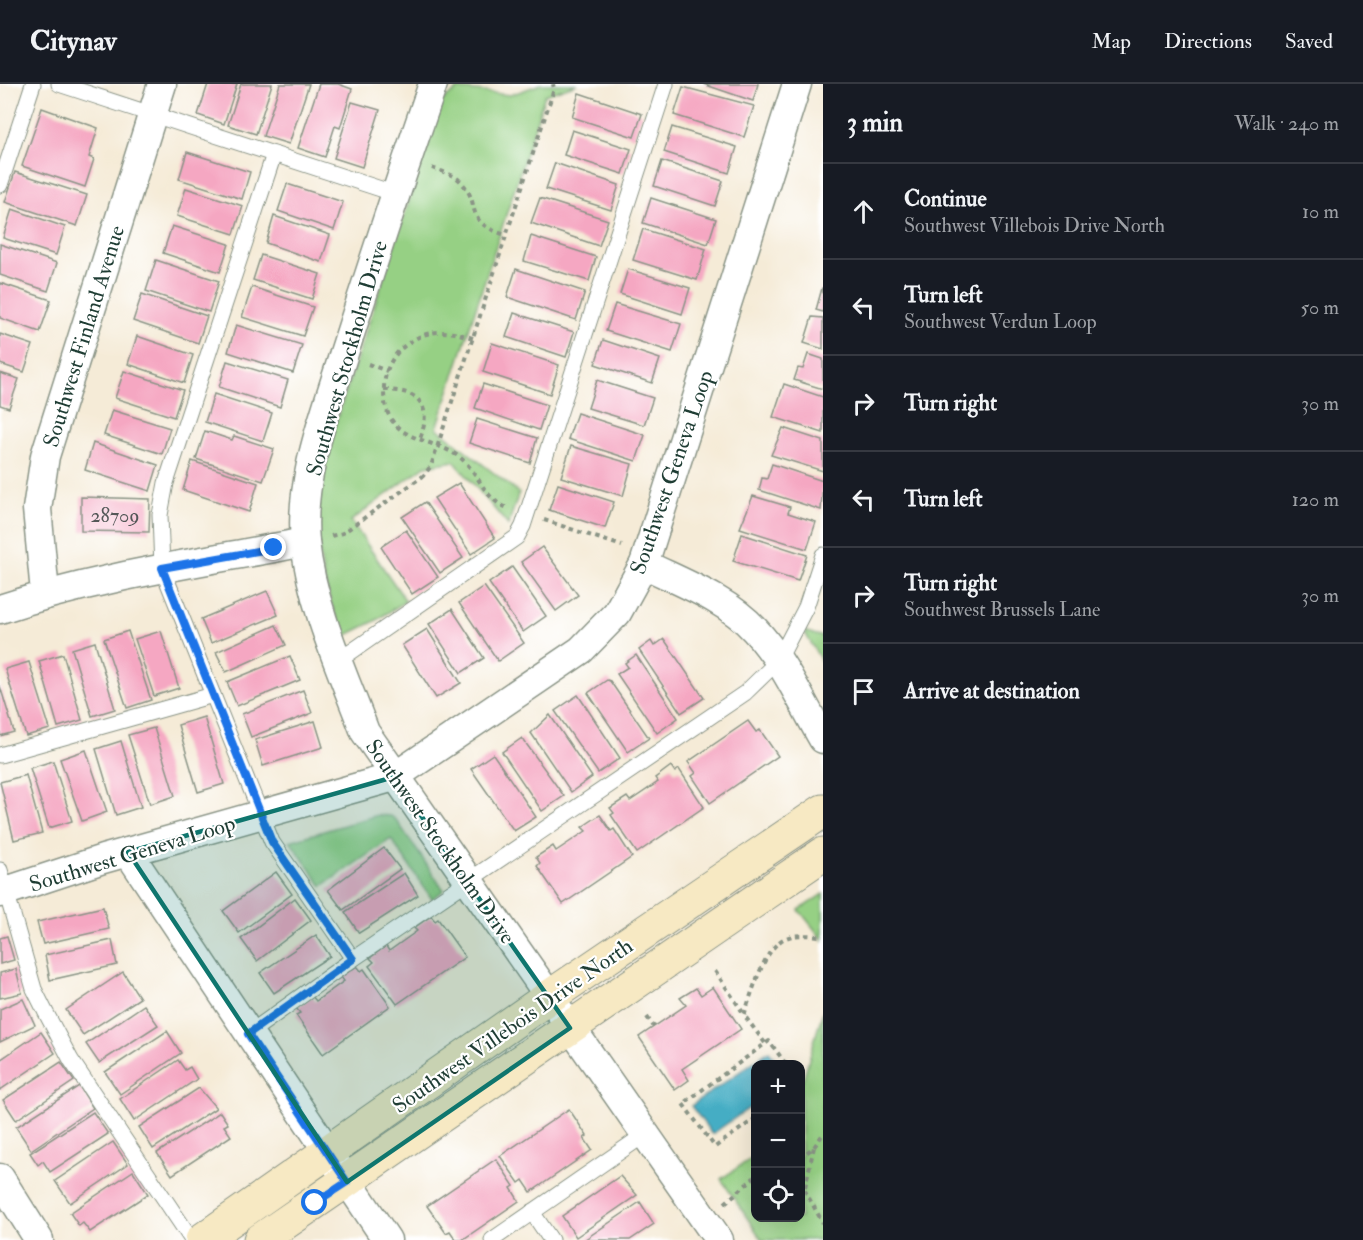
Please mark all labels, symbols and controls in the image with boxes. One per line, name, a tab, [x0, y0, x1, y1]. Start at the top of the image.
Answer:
text: Citynav	[30, 24, 117, 59]
text: Map	[1091, 28, 1131, 55]
text: Directions	[1164, 28, 1252, 55]
text: Saved	[1285, 28, 1333, 55]
text: 3 min	[847, 107, 903, 139]
text: Walk · 240 m	[1234, 111, 1339, 136]
text: Continue	[904, 185, 987, 213]
icon: ahead	[847, 195, 880, 228]
text: 10 m	[1302, 199, 1339, 224]
text: Southwest Villebois Drive North	[904, 213, 1165, 238]
street label: Southwest Finland Avenue	[37, 222, 131, 451]
street label: Southwest Stockholm Drive	[300, 237, 394, 479]
text: Turn left	[904, 281, 983, 309]
icon: left	[847, 291, 880, 324]
text: 50 m	[1300, 295, 1339, 320]
text: Southwest Verdun Loop	[904, 309, 1097, 334]
street label: Southwest Geneva Loop	[624, 367, 721, 578]
icon: right	[847, 387, 880, 420]
text: Turn right	[904, 389, 997, 417]
text: 30 m	[1301, 391, 1339, 416]
icon: left	[847, 483, 880, 516]
text: Turn left	[904, 485, 983, 513]
text: 120 m	[1292, 487, 1339, 512]
house number: 28709	[90, 503, 140, 528]
route end	[260, 534, 286, 560]
text: Turn right	[904, 569, 997, 597]
icon: right	[847, 579, 880, 612]
text: 30 m	[1301, 583, 1339, 608]
text: Southwest Brussels Lane	[904, 597, 1100, 622]
icon: arrive	[847, 675, 880, 708]
text: Arrive at destination	[904, 677, 1080, 705]
street label: Southwest Stockholm Drive	[359, 734, 521, 949]
street label: Southwest Geneva Loop	[26, 809, 239, 900]
street label: Southwest Villebois Drive North	[387, 932, 639, 1120]
map controls	[751, 1060, 805, 1222]
button: +	[751, 1060, 805, 1114]
button: −	[751, 1114, 805, 1168]
button: locate	[751, 1168, 805, 1222]
route start	[301, 1189, 327, 1215]

